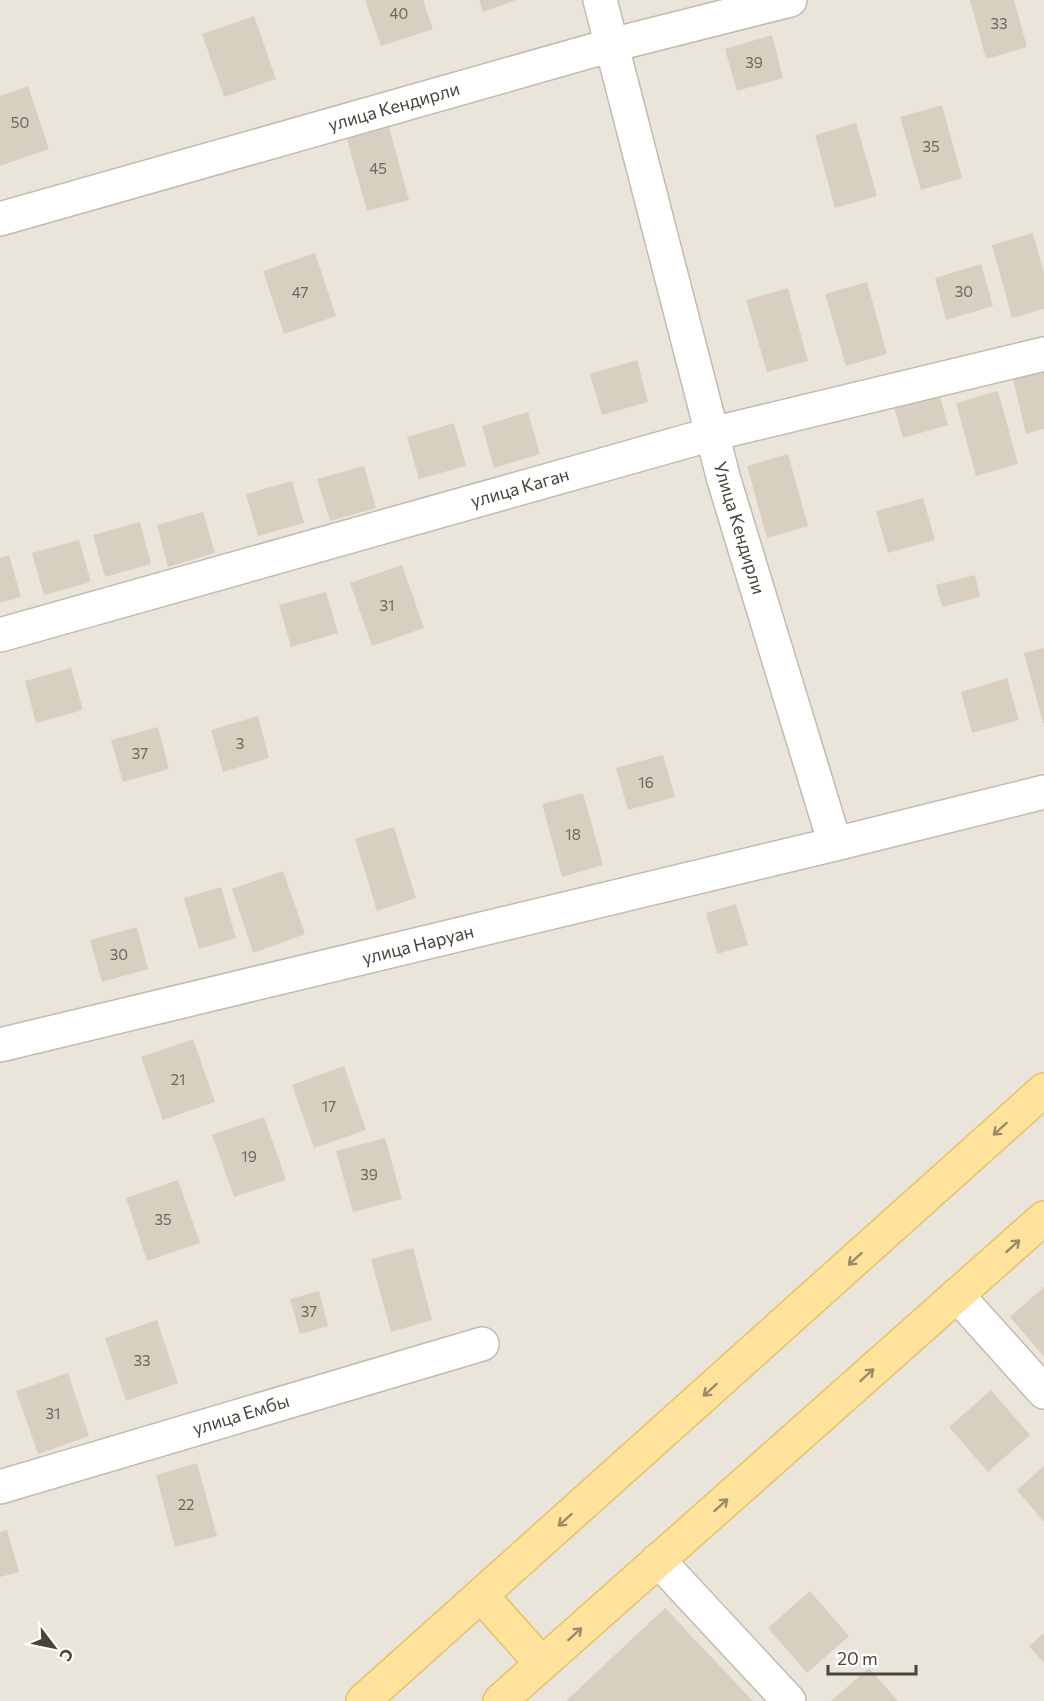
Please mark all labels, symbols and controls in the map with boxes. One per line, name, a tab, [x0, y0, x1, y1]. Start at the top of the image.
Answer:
house number: 40	[390, 4, 408, 22]
house number: 33	[990, 14, 1008, 32]
house number: 39	[745, 53, 763, 71]
street label: улица Кендирли	[325, 77, 462, 135]
house number: 50	[11, 113, 29, 131]
house number: 35	[922, 137, 940, 155]
house number: 45	[369, 159, 387, 177]
house number: 30	[955, 282, 973, 300]
house number: 47	[292, 283, 308, 301]
street label: Улица Кендирли	[709, 459, 771, 597]
street label: улица Каган	[468, 462, 572, 512]
house number: 31	[380, 596, 394, 614]
house number: 3	[236, 734, 244, 752]
house number: 37	[132, 744, 148, 762]
house number: 16	[638, 773, 654, 791]
house number: 18	[565, 825, 581, 843]
street label: улица Наруан	[360, 920, 476, 969]
house number: 30	[110, 945, 128, 963]
house number: 21	[171, 1070, 185, 1088]
house number: 17	[322, 1097, 336, 1115]
one-way arrow	[993, 1122, 1008, 1136]
house number: 19	[241, 1147, 257, 1165]
house number: 39	[360, 1165, 378, 1183]
house number: 35	[154, 1210, 172, 1228]
one-way arrow	[1005, 1239, 1020, 1253]
one-way arrow	[848, 1252, 863, 1266]
house number: 37	[301, 1302, 317, 1320]
house number: 33	[133, 1351, 151, 1369]
one-way arrow	[859, 1369, 875, 1382]
one-way arrow	[703, 1382, 718, 1396]
street label: улица Ембы	[190, 1389, 292, 1439]
house number: 31	[46, 1404, 60, 1422]
house number: 22	[178, 1495, 194, 1513]
one-way arrow	[713, 1498, 728, 1512]
one-way arrow	[558, 1513, 573, 1527]
north arrow	[24, 1617, 84, 1677]
one-way arrow	[567, 1627, 582, 1641]
scale bar	[828, 1638, 916, 1676]
text: С	[56, 1646, 78, 1665]
text: 20 m	[837, 1647, 878, 1669]

